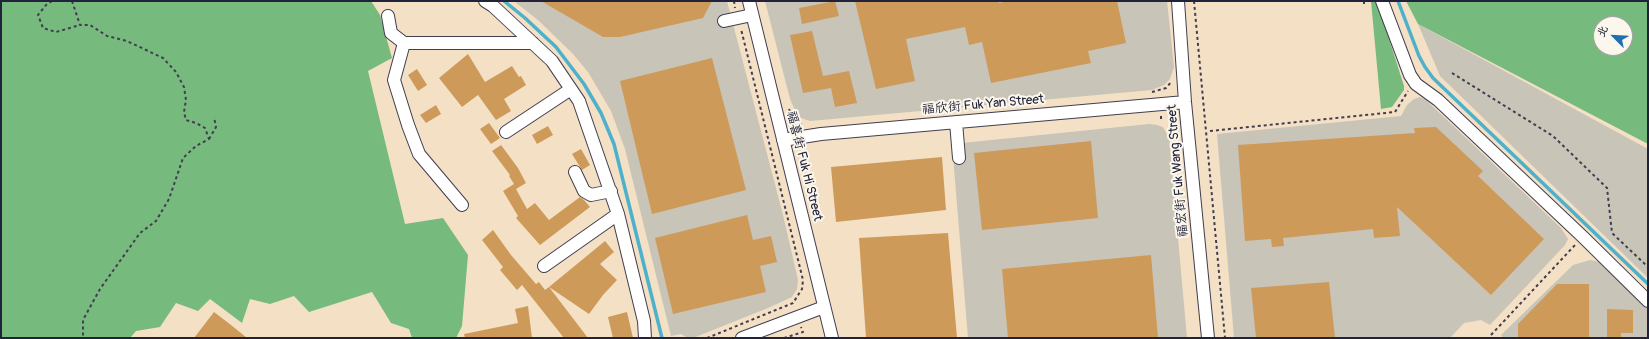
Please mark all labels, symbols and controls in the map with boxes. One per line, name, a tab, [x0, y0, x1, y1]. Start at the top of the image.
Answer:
north arrow	[1593, 16, 1633, 56]
text: 北	[1594, 24, 1611, 39]
street label: 福欣街 Fuk Yan Street	[921, 92, 1045, 118]
street label: 福宏街 Fuk Wang Street	[1164, 104, 1192, 238]
street label: 福喜街 Fuk Hi Street	[783, 109, 825, 223]

